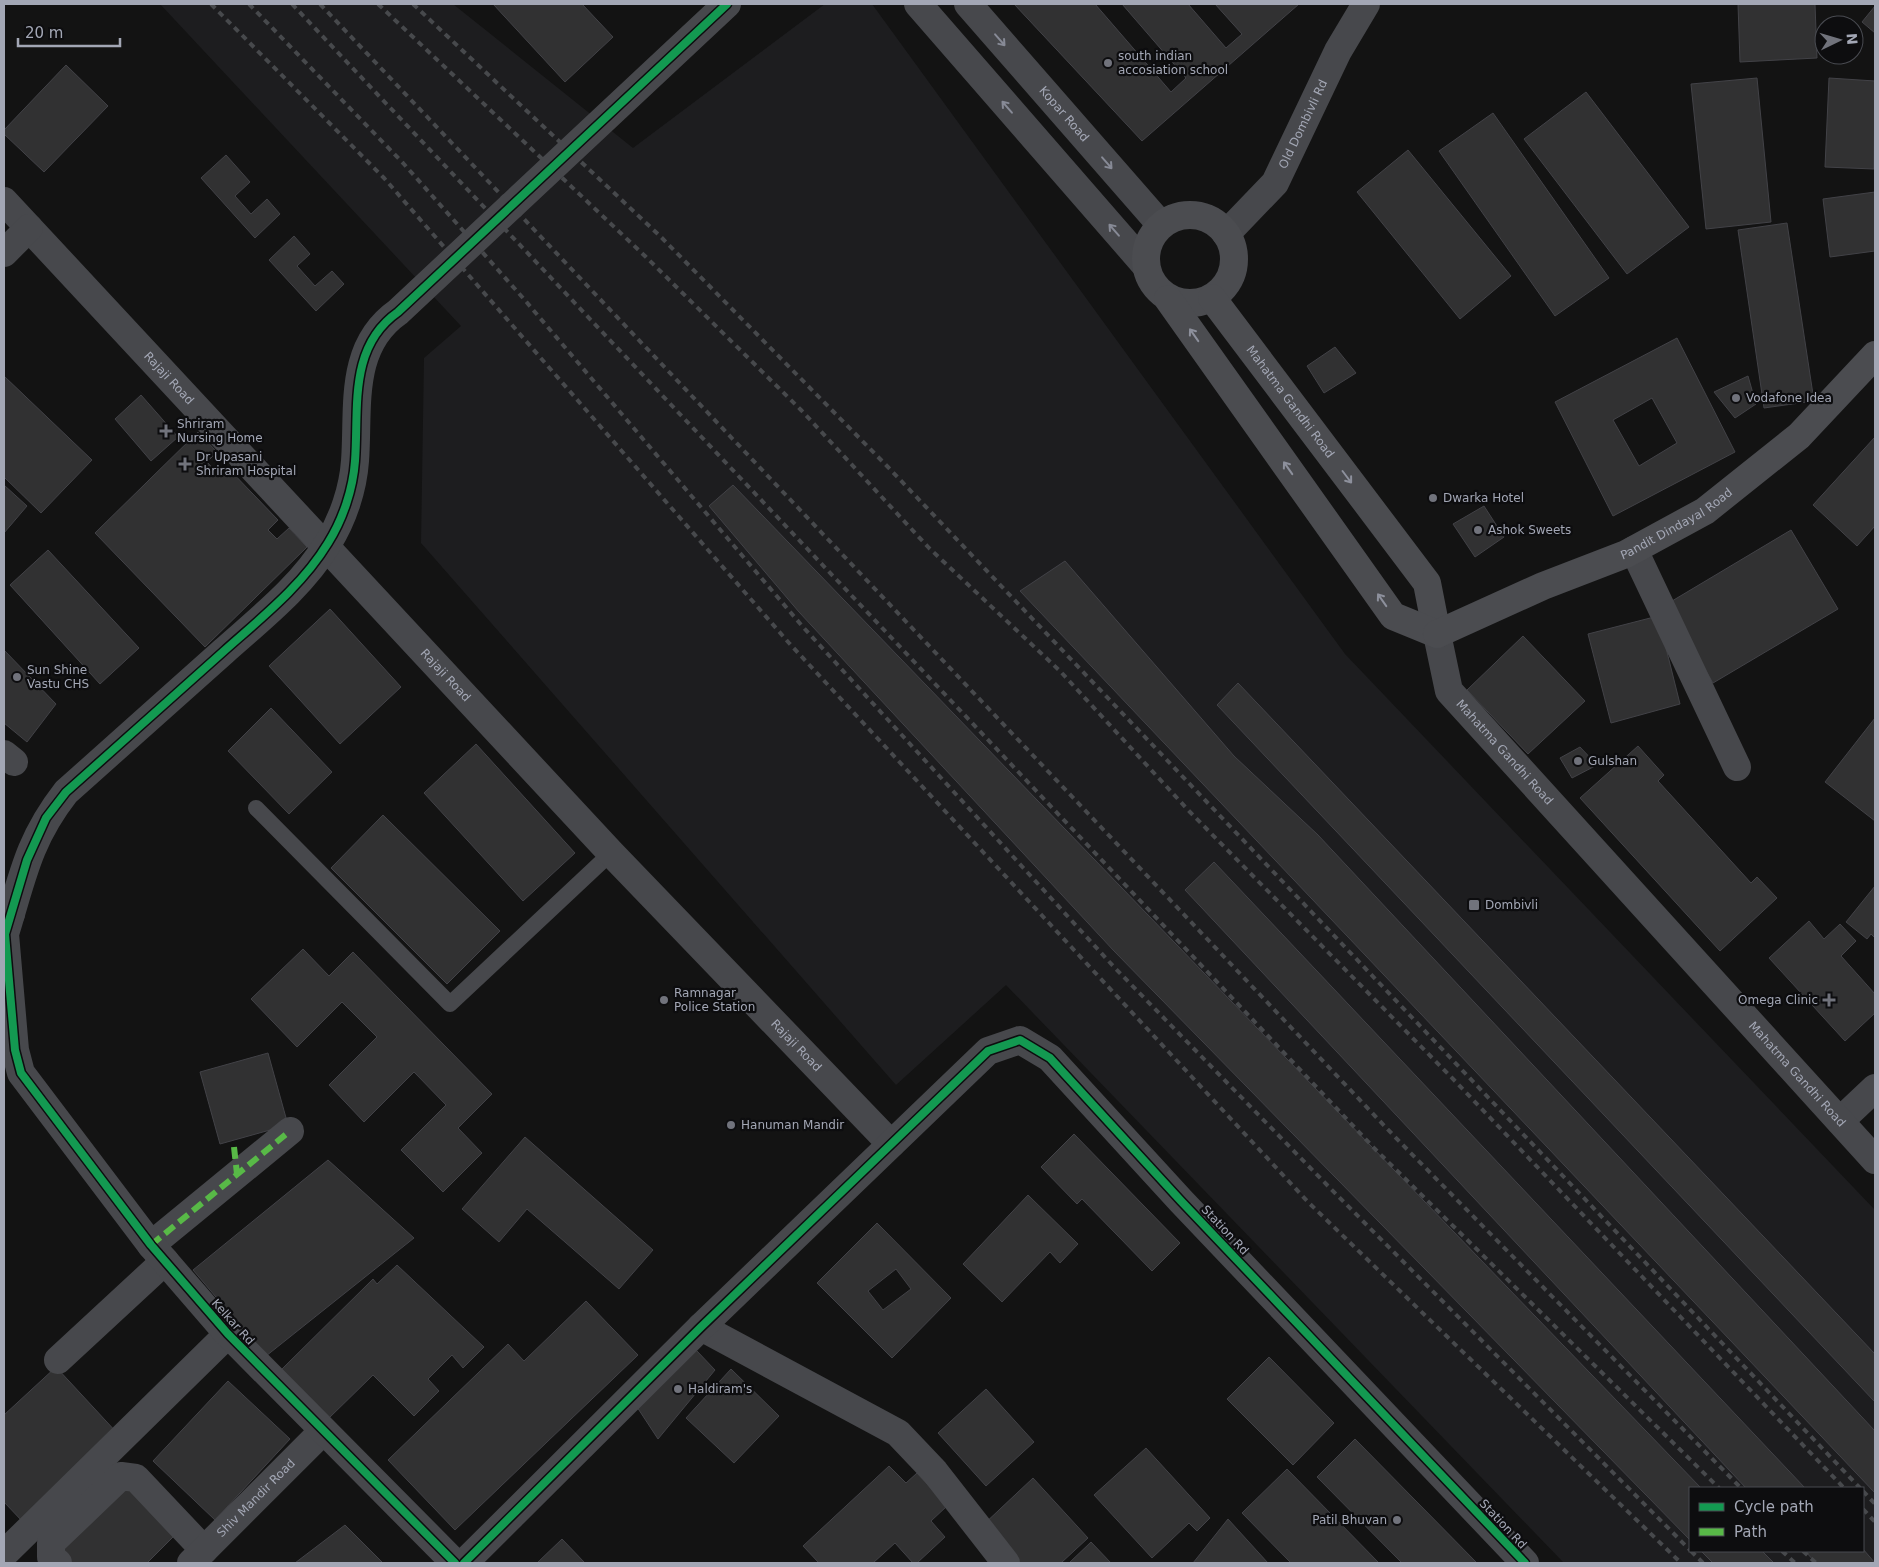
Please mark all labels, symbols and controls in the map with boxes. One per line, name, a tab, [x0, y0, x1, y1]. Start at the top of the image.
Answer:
scale bar	[18, 15, 120, 47]
north arrow	[1814, 15, 1864, 65]
text: 20 m	[25, 24, 63, 42]
text: N	[1843, 32, 1860, 45]
one-way arrow	[994, 34, 1006, 47]
place label: south indian accosiation school	[1118, 49, 1228, 77]
marker: south indian accosiation school	[1102, 57, 1114, 69]
street label: Old Dombivli Rd	[1276, 77, 1330, 171]
street label: Kopar Road	[1036, 84, 1092, 144]
one-way arrow	[1002, 101, 1013, 114]
one-way arrow	[1101, 156, 1112, 169]
one-way arrow	[1108, 223, 1120, 236]
one-way arrow	[1189, 329, 1199, 343]
street label: Mahatma Gandhi Road	[1243, 343, 1337, 461]
street label: Rajaji Road	[141, 349, 197, 407]
place label: Vodafone Idea	[1746, 391, 1832, 405]
marker: Vodafone Idea	[1730, 392, 1742, 404]
place label: Shriram Nursing Home	[177, 417, 263, 445]
marker: Shriram Nursing Home	[159, 424, 173, 438]
place label: Dr Upasani Shriram Hospital	[196, 450, 296, 478]
marker: Dr Upasani Shriram Hospital	[178, 457, 192, 471]
one-way arrow	[1283, 461, 1293, 475]
one-way arrow	[1341, 470, 1352, 483]
street label: Pandit Dindayal Road	[1618, 485, 1735, 562]
place label: Dwarka Hotel	[1443, 491, 1524, 505]
marker: Dwarka Hotel	[1427, 492, 1439, 504]
place label: Ashok Sweets	[1488, 523, 1571, 537]
marker: Ashok Sweets	[1472, 524, 1484, 536]
one-way arrow	[1377, 593, 1387, 607]
street label: Rajaji Road	[418, 646, 473, 704]
place label: Sun Shine Vastu CHS	[27, 663, 89, 691]
marker: Sun Shine Vastu CHS	[11, 671, 23, 683]
street label: Mahatma Gandhi Road	[1453, 697, 1556, 808]
place label: Gulshan	[1588, 754, 1637, 768]
marker: Gulshan	[1572, 755, 1584, 767]
marker: Dombivli	[1467, 898, 1481, 912]
place label: Dombivli	[1485, 898, 1538, 912]
place label: Ramnagar Police Station	[674, 986, 755, 1014]
place label: Omega Clinic	[1738, 993, 1818, 1007]
marker: Omega Clinic	[1822, 993, 1836, 1007]
marker: Ramnagar Police Station	[658, 994, 670, 1006]
street label: Rajaji Road	[768, 1017, 824, 1074]
street label: Mahatma Gandhi Road	[1746, 1019, 1848, 1130]
place label: Hanuman Mandir	[741, 1118, 844, 1132]
marker: Hanuman Mandir	[725, 1119, 737, 1131]
street label: Station Rd	[1199, 1202, 1251, 1258]
street label: Kelkar Rd	[209, 1296, 257, 1348]
place label: Haldiram's	[688, 1382, 752, 1396]
marker: Haldiram's	[672, 1383, 684, 1395]
street label: Shiv Mandir Road	[214, 1456, 298, 1540]
legend	[1689, 1487, 1864, 1552]
street label: Station Rd	[1477, 1496, 1529, 1552]
text: Cycle path	[1734, 1498, 1814, 1516]
place label: Patil Bhuvan	[1312, 1513, 1387, 1527]
marker: Patil Bhuvan	[1391, 1514, 1403, 1526]
text: Path	[1734, 1523, 1767, 1541]

